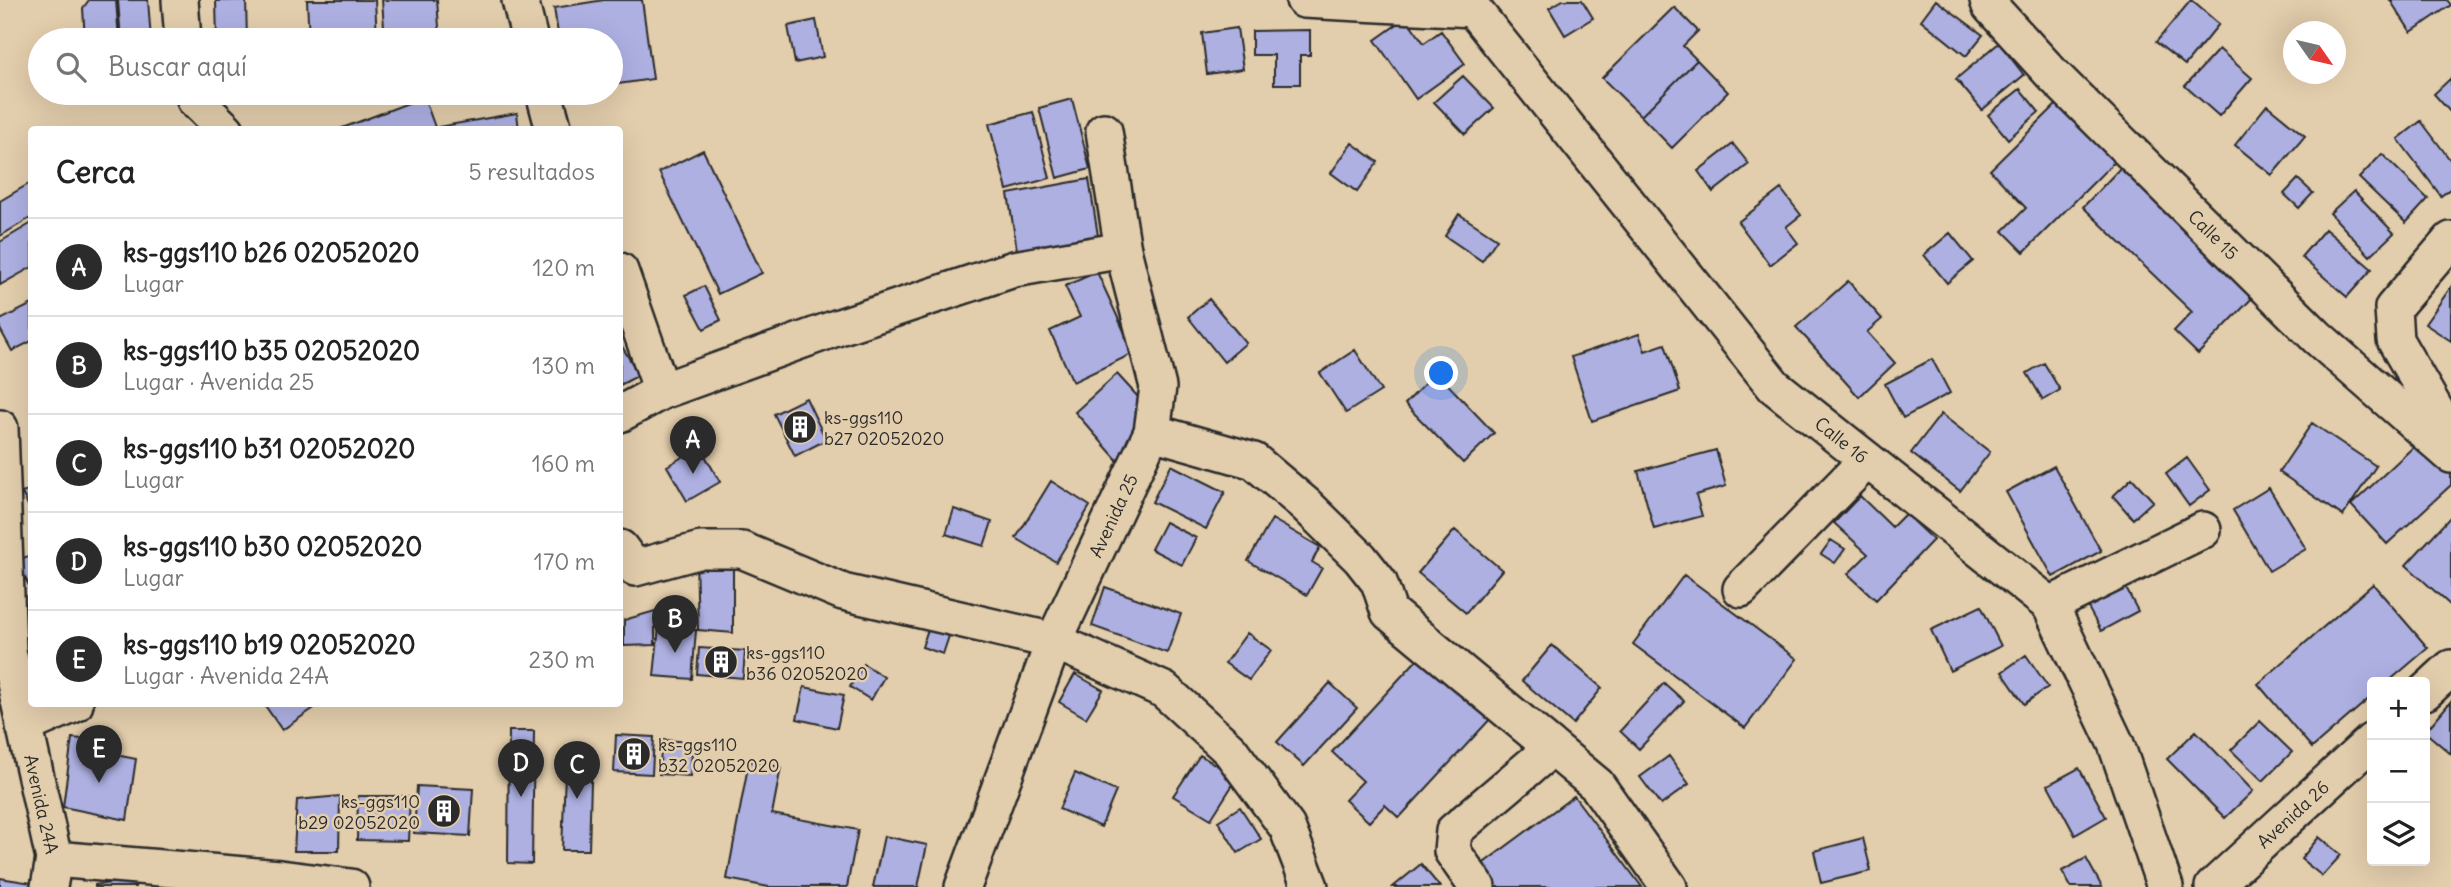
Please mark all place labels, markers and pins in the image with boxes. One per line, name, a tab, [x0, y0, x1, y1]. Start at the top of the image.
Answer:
place label: ks-ggs110 b27 02052020	[824, 406, 944, 450]
building icon: ks-ggs110 b27 02052020	[781, 408, 819, 446]
pin: A	[670, 416, 716, 474]
pin: B	[652, 595, 698, 653]
place label: ks-ggs110 b36 02052020	[746, 641, 868, 685]
building icon: ks-ggs110 b36 02052020	[702, 643, 740, 681]
pin: E	[76, 725, 122, 783]
place label: ks-ggs110 b32 02052020	[658, 733, 780, 777]
building icon: ks-ggs110 b32 02052020	[615, 735, 653, 773]
pin: D	[498, 739, 544, 797]
pin: C	[554, 741, 600, 799]
place label: ks-ggs110 b29 02052020	[298, 790, 420, 834]
building icon: ks-ggs110 b29 02052020	[425, 792, 463, 830]

